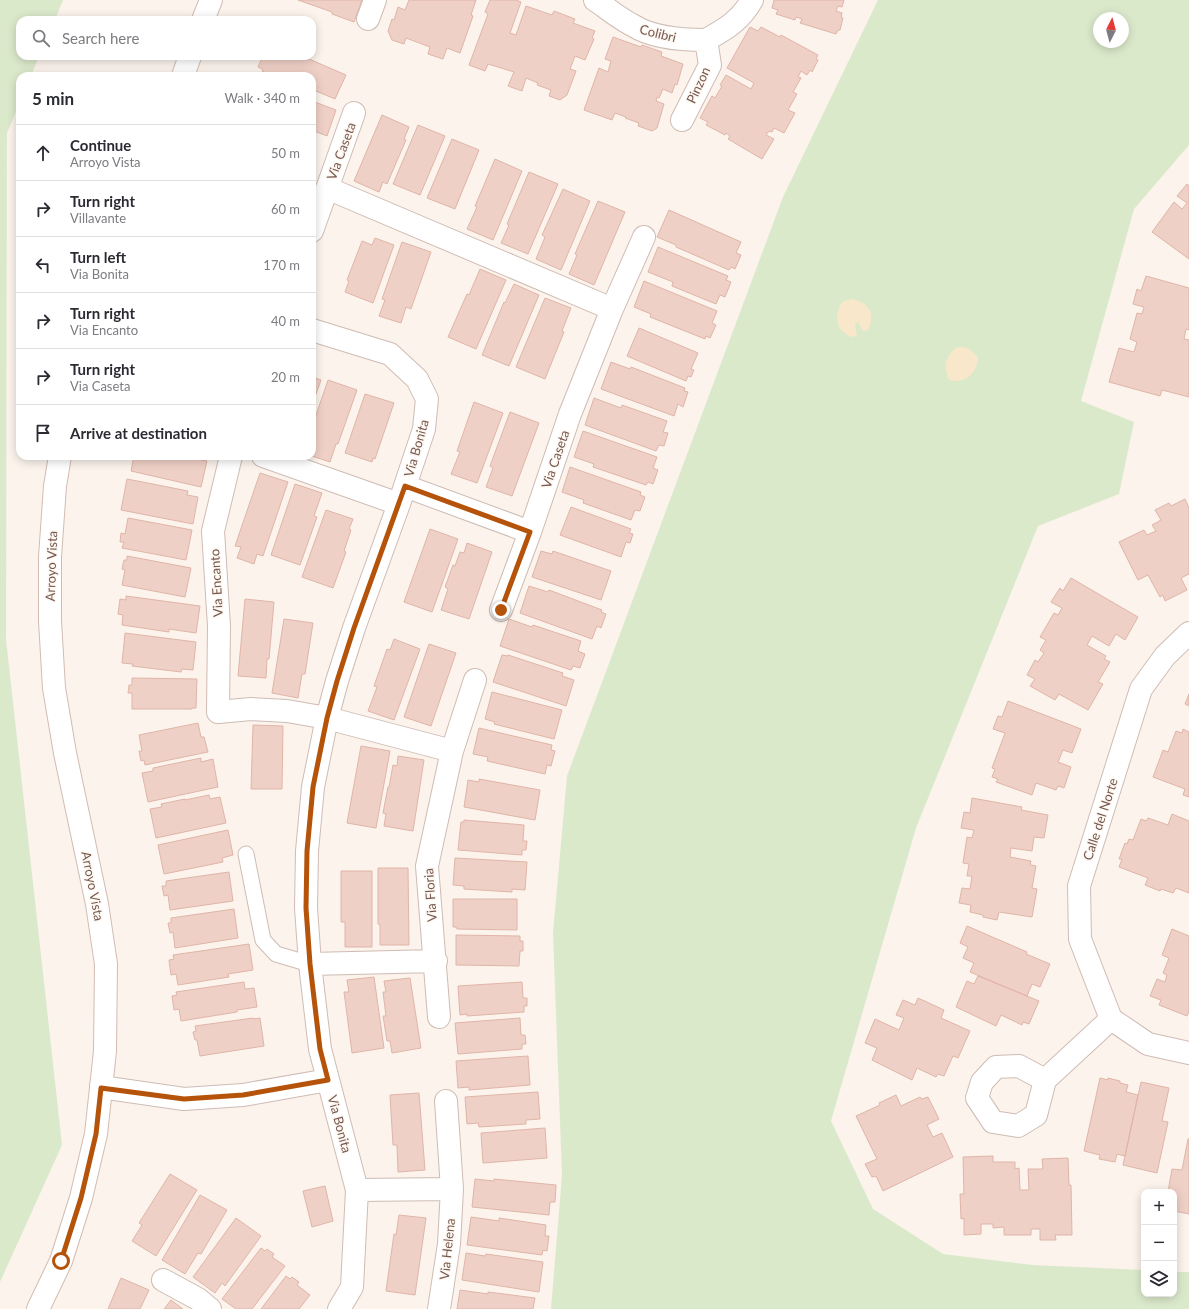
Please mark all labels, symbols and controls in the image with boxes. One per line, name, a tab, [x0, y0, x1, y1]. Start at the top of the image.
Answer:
north arrow	[1093, 12, 1129, 48]
search box	[16, 16, 316, 60]
street label: Colibri	[638, 21, 678, 45]
icon: search	[30, 27, 52, 49]
text: Search here	[62, 29, 139, 47]
street label: Pinzon	[683, 64, 713, 106]
text: 5 min	[32, 88, 74, 109]
text: Walk · 340 m	[224, 90, 300, 106]
street label: Via Caseta	[323, 120, 359, 182]
text: Continue	[70, 136, 131, 154]
icon: ahead	[32, 142, 54, 164]
text: 50 m	[271, 145, 300, 161]
text: Arroyo Vista	[70, 154, 141, 170]
text: Turn right	[70, 192, 135, 210]
icon: right	[32, 198, 54, 220]
text: 60 m	[271, 201, 300, 217]
text: Villavante	[70, 210, 126, 226]
text: Turn left	[70, 248, 126, 266]
icon: left	[32, 254, 54, 276]
text: 170 m	[263, 257, 300, 273]
text: Via Bonita	[70, 266, 129, 282]
text: Turn right	[70, 304, 135, 322]
icon: right	[32, 310, 54, 332]
text: 40 m	[271, 313, 300, 329]
text: Via Encanto	[70, 322, 138, 338]
text: Turn right	[70, 360, 135, 378]
icon: right	[32, 366, 54, 388]
text: 20 m	[271, 369, 300, 385]
text: Via Caseta	[70, 378, 130, 394]
street label: Via Bonita	[400, 417, 432, 479]
icon: arrive	[32, 422, 54, 444]
text: Arrive at destination	[70, 424, 207, 442]
street label: Via Caseta	[538, 428, 572, 490]
street label: Arroyo Vista	[42, 530, 60, 602]
street label: Via Encanto	[206, 549, 226, 617]
route end	[492, 601, 510, 619]
street label: Calle del Norte	[1079, 776, 1121, 862]
street label: Arroyo Vista	[78, 850, 108, 922]
street label: Via Floria	[420, 868, 440, 922]
street label: Via Bonita	[325, 1093, 355, 1155]
map controls	[1141, 1189, 1177, 1297]
button: +	[1141, 1189, 1177, 1225]
street label: Via Helena	[436, 1217, 458, 1281]
button: −	[1141, 1225, 1177, 1261]
route start	[52, 1252, 70, 1270]
button: layers	[1141, 1261, 1177, 1297]

